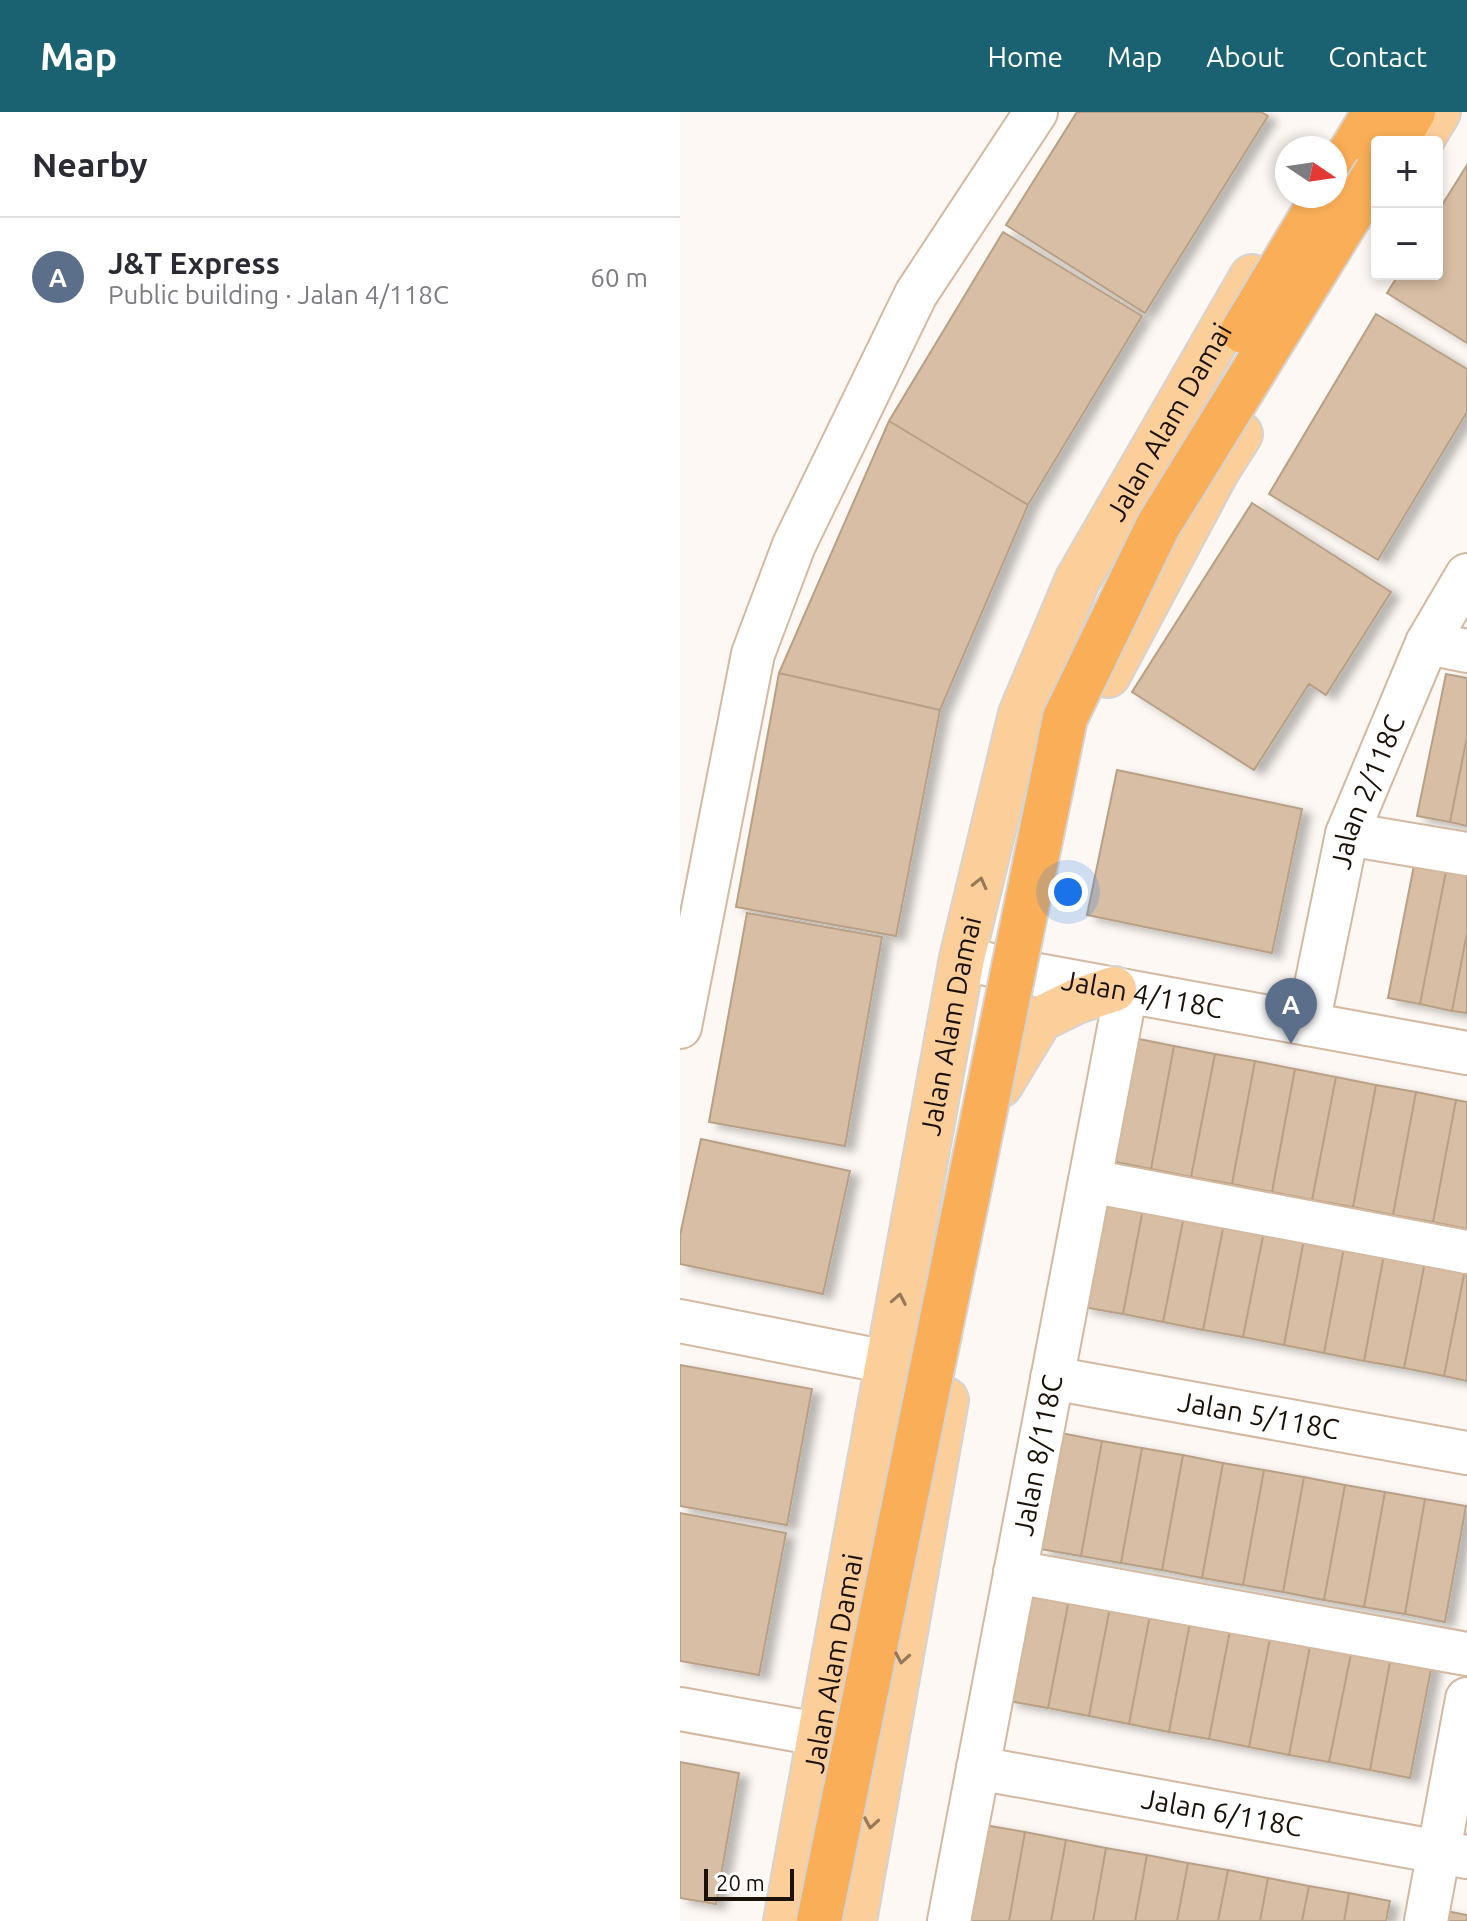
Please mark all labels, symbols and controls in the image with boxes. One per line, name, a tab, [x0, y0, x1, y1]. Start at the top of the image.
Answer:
text: Map	[40, 35, 117, 77]
text: Home	[988, 41, 1063, 72]
text: Map	[1107, 41, 1162, 72]
text: About	[1206, 41, 1284, 72]
text: Contact	[1328, 41, 1427, 72]
north arrow	[1275, 136, 1347, 208]
map controls	[1371, 136, 1443, 280]
button: +	[1371, 136, 1443, 208]
text: Nearby	[32, 145, 147, 183]
button: −	[1371, 208, 1443, 280]
text: J&T Express	[108, 246, 280, 280]
text: A	[49, 263, 67, 292]
text: 60 m	[590, 263, 648, 292]
text: Public building · Jalan 4/118C	[108, 280, 449, 309]
street label: Jalan Alam Damai	[1099, 317, 1237, 526]
street label: Jalan 2/118C	[1324, 710, 1410, 872]
your location	[1048, 872, 1088, 912]
one-way arrow	[971, 876, 988, 890]
street label: Jalan Alam Damai	[914, 913, 987, 1138]
street label: Jalan 4/118C	[1059, 964, 1225, 1023]
pin: A	[1265, 978, 1317, 1044]
one-way arrow	[889, 1292, 906, 1306]
street label: Jalan 8/118C	[1007, 1372, 1068, 1538]
street label: Jalan 5/118C	[1176, 1385, 1342, 1445]
street label: Jalan Alam Damai	[797, 1551, 868, 1775]
one-way arrow	[894, 1651, 911, 1665]
street label: Jalan 6/118C	[1139, 1782, 1305, 1842]
one-way arrow	[863, 1816, 880, 1830]
scale bar	[704, 1865, 794, 1901]
text: 20 m	[716, 1870, 765, 1895]

